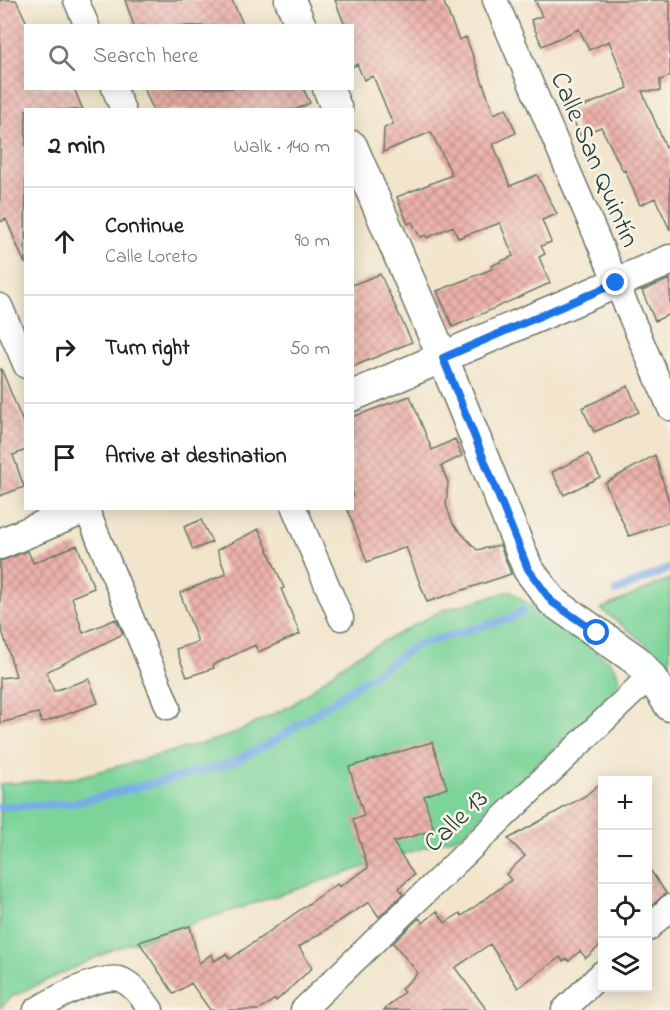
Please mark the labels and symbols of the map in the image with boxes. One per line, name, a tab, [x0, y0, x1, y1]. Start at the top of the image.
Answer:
street label: Calle San Quintín	[539, 66, 648, 254]
route end	[602, 269, 628, 295]
route start	[583, 619, 609, 645]
street label: Calle 13	[415, 781, 498, 863]

